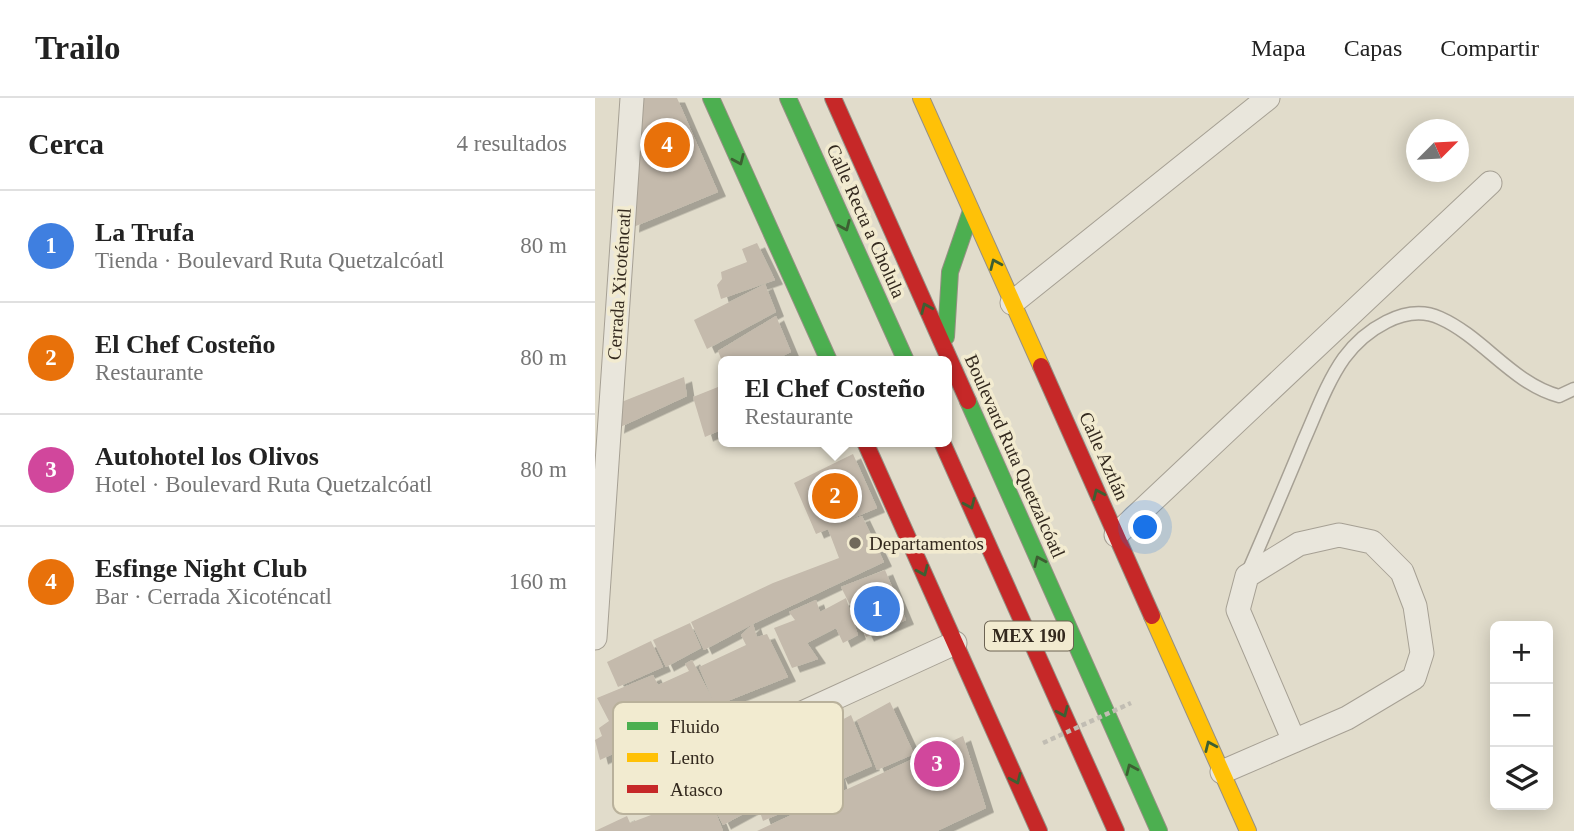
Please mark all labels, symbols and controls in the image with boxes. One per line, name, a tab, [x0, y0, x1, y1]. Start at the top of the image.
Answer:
text: Trailo	[35, 30, 121, 66]
text: Mapa	[1251, 35, 1306, 61]
text: Capas	[1344, 35, 1402, 61]
text: Compartir	[1440, 35, 1539, 61]
pin: 4	[644, 119, 690, 171]
north arrow	[1406, 119, 1469, 182]
text: Cerca	[28, 127, 104, 160]
text: 4 resultados	[456, 131, 567, 156]
street label: Calle Recta a Cholula	[823, 141, 910, 302]
one-way arrow	[731, 153, 745, 165]
street label: Cerrada Xicoténcatl	[603, 207, 635, 361]
text: La Trufa	[95, 218, 194, 247]
one-way arrow	[837, 219, 851, 231]
text: 1	[45, 233, 57, 258]
text: 80 m	[520, 233, 567, 258]
text: Tienda · Boulevard Ruta Quetzalcóatl	[95, 248, 444, 273]
one-way arrow	[989, 258, 1003, 271]
one-way arrow	[920, 303, 934, 315]
text: El Chef Costeño	[95, 330, 276, 359]
text: 2	[45, 345, 57, 370]
text: 80 m	[520, 345, 567, 370]
street label: Boulevard Ruta Quetzalcóatl	[961, 351, 1069, 561]
popup	[718, 356, 952, 447]
text: Restaurante	[95, 360, 204, 385]
text: El Chef Costeño	[745, 374, 925, 403]
text: Restaurante	[745, 404, 853, 429]
street label: Calle Aztlán	[1075, 409, 1133, 504]
text: Autohotel los Olivos	[95, 442, 319, 471]
text: 3	[45, 457, 57, 482]
text: 80 m	[520, 457, 567, 482]
pin: 2	[812, 470, 858, 522]
text: Hotel · Boulevard Ruta Quetzalcóatl	[95, 472, 432, 497]
one-way arrow	[1092, 489, 1106, 501]
one-way arrow	[962, 497, 976, 509]
your location	[1128, 510, 1162, 544]
place label: Departamentos	[869, 533, 984, 554]
marker: Departamentos	[847, 535, 863, 551]
text: Esfinge Night Club	[95, 554, 307, 583]
one-way arrow	[1033, 556, 1047, 568]
one-way arrow	[915, 564, 929, 576]
text: 4	[45, 569, 57, 594]
text: 160 m	[509, 569, 567, 594]
pin: 1	[854, 583, 900, 635]
text: Bar · Cerrada Xicoténcatl	[95, 584, 332, 609]
map controls	[1490, 621, 1553, 810]
button: +	[1490, 621, 1553, 684]
road number: MEX 190	[985, 622, 1073, 650]
button: −	[1490, 684, 1553, 747]
legend	[613, 702, 843, 814]
one-way arrow	[1055, 704, 1069, 717]
text: Fluido	[670, 716, 720, 737]
pin: 3	[914, 738, 960, 790]
one-way arrow	[1204, 741, 1218, 753]
text: Lento	[670, 747, 714, 768]
button: layers	[1490, 747, 1553, 810]
one-way arrow	[1125, 763, 1139, 776]
one-way arrow	[1008, 772, 1022, 784]
text: Atasco	[670, 779, 723, 800]

